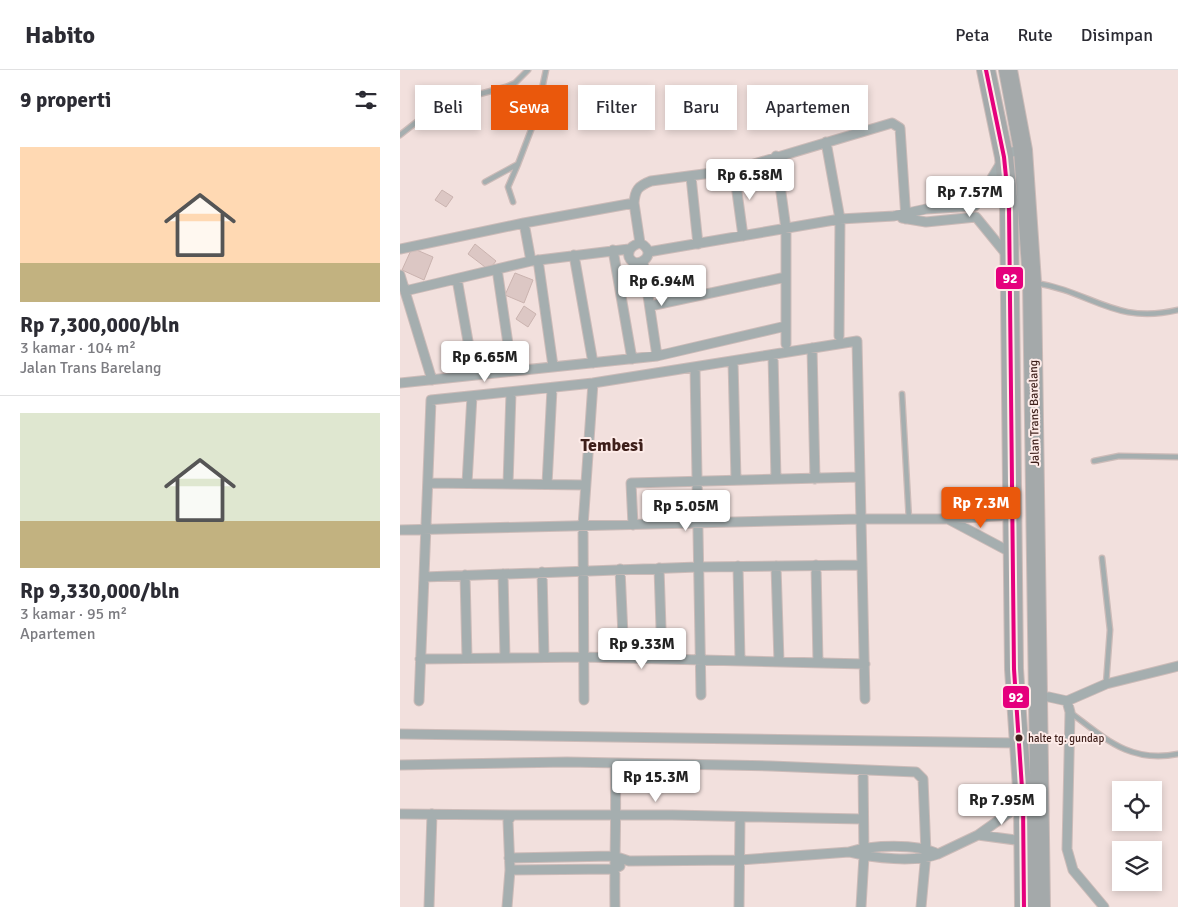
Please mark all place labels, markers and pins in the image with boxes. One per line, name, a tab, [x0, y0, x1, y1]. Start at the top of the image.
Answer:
pin: Rp 6.58M	[698, 158, 802, 201]
pin: Rp 7.57M	[918, 176, 1022, 218]
pin: Rp 6.94M	[610, 264, 714, 307]
pin: Rp 6.65M	[433, 340, 537, 383]
pin: Rp 7.3M	[935, 486, 1027, 529]
pin: Rp 5.05M	[634, 490, 738, 532]
pin: Rp 9.33M	[590, 628, 694, 670]
place label: halte tg. gundap	[1028, 732, 1104, 745]
marker: halte tg. gundap	[1014, 733, 1024, 743]
pin: Rp 15.3M	[604, 760, 708, 803]
pin: Rp 7.95M	[950, 784, 1054, 826]

